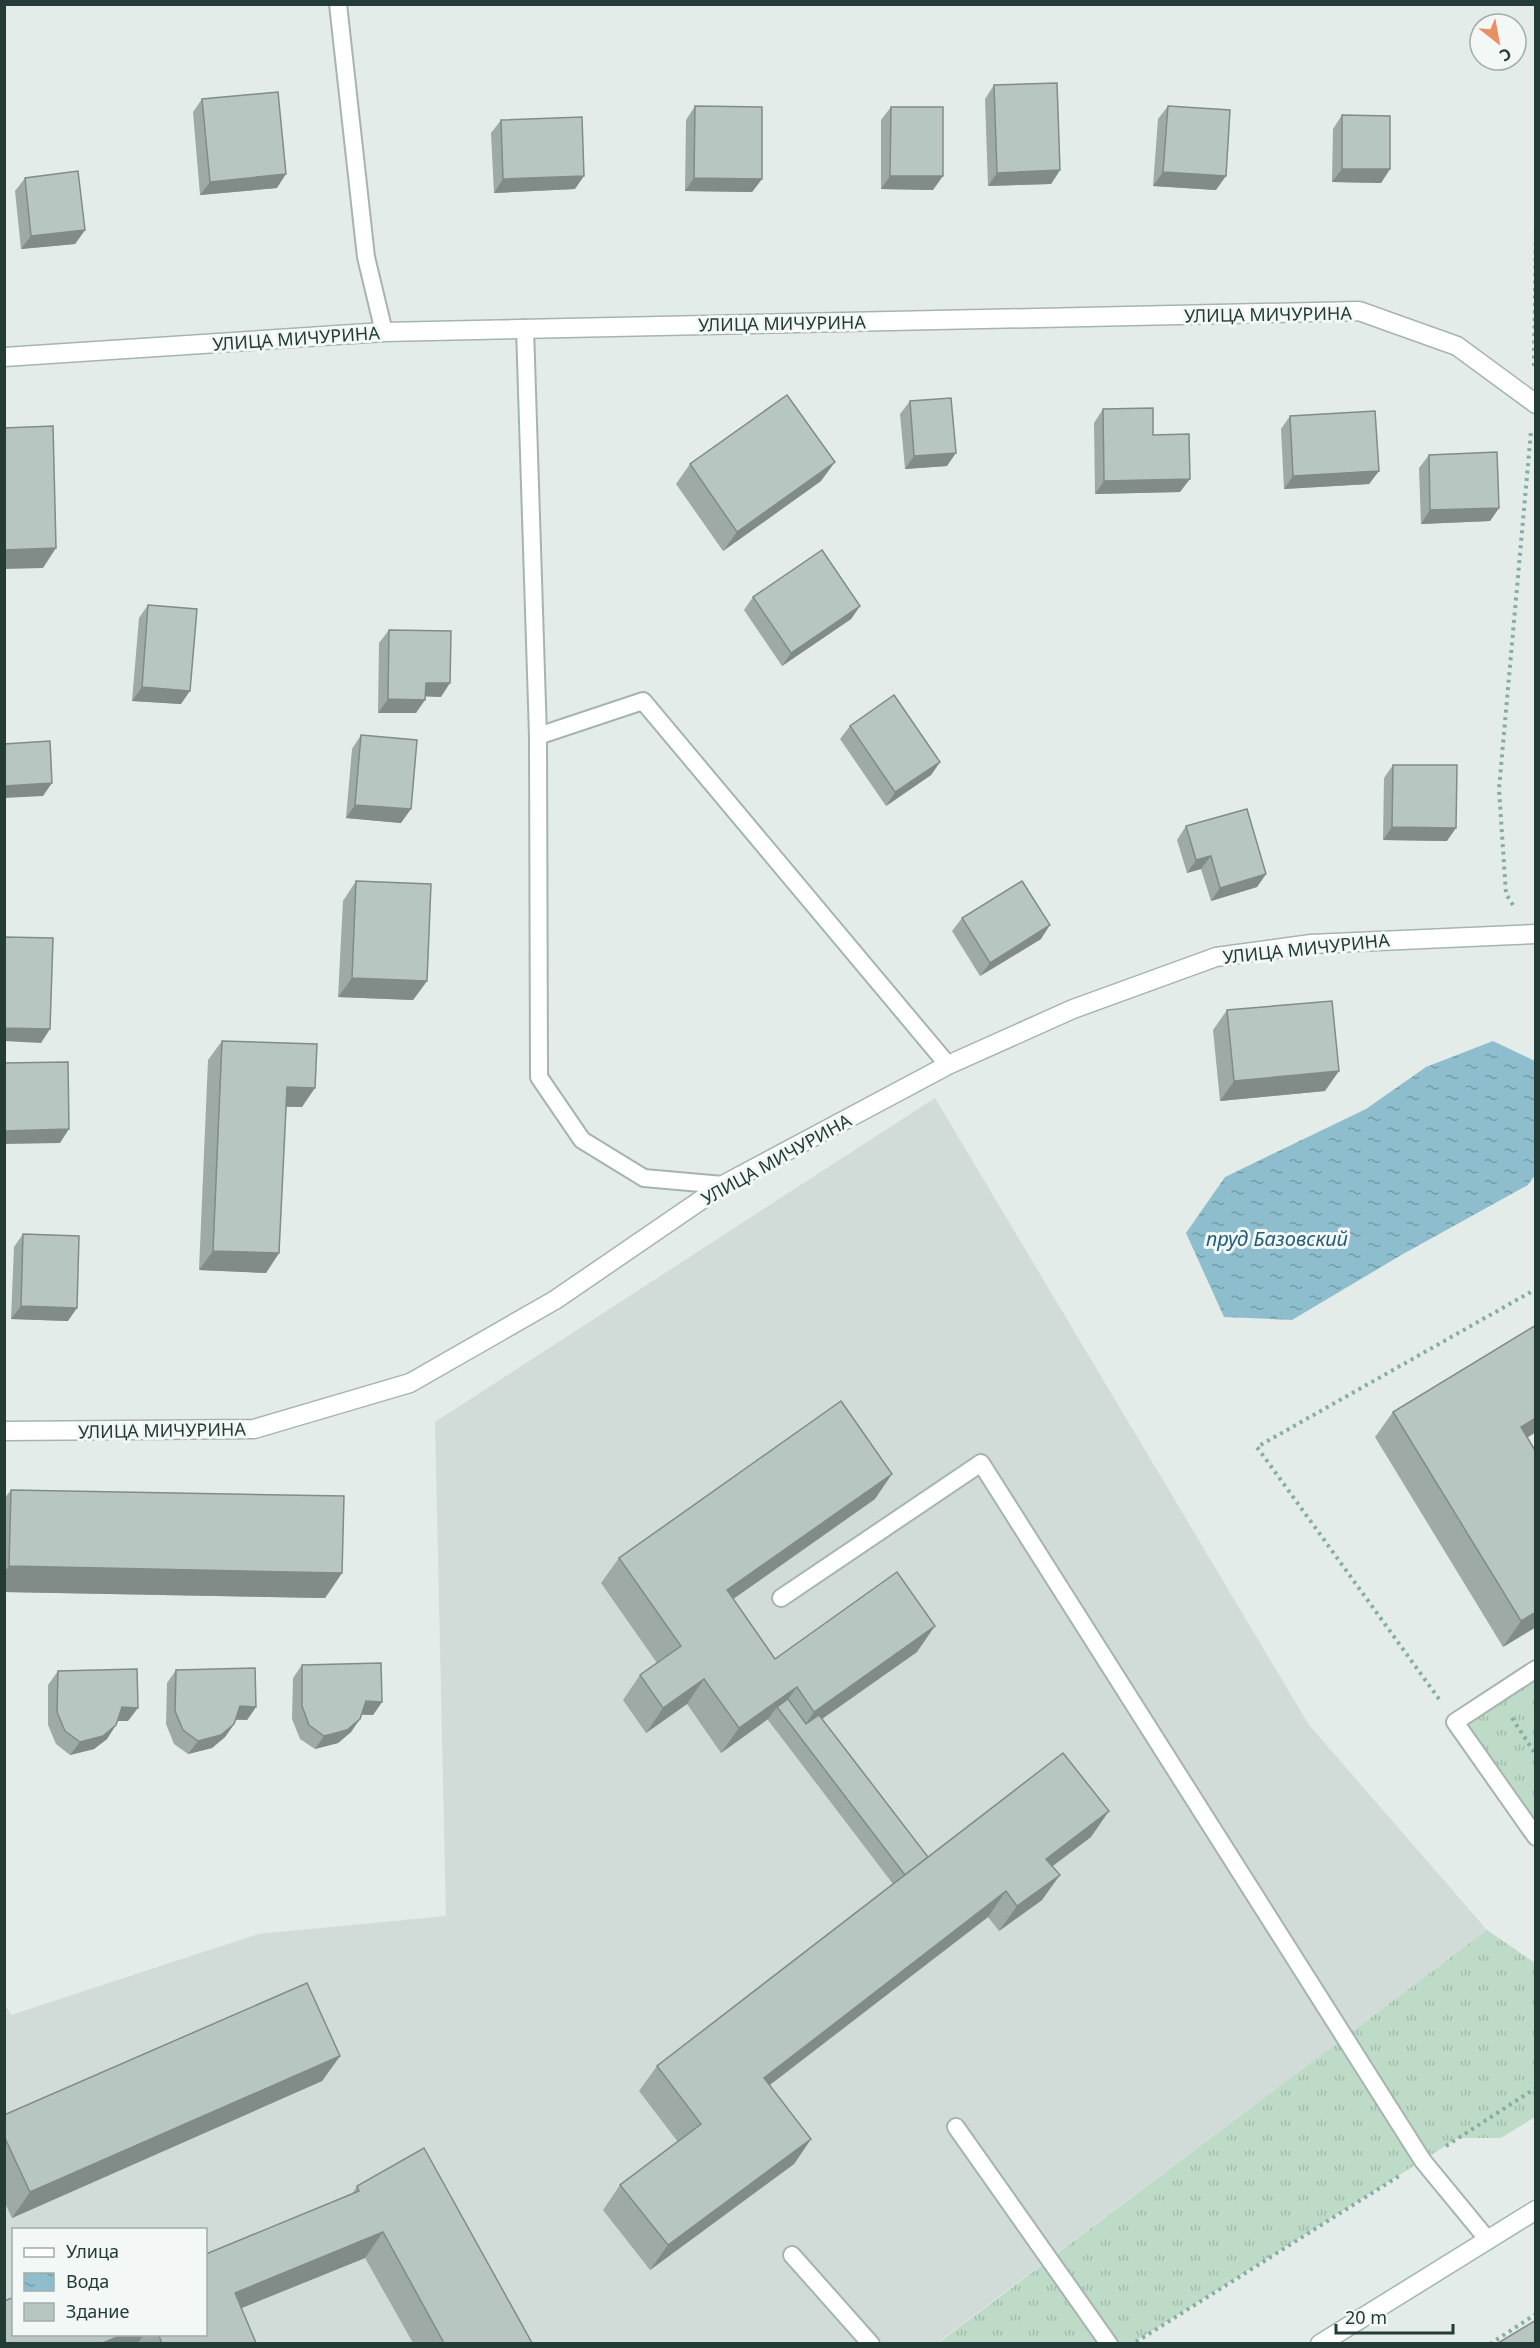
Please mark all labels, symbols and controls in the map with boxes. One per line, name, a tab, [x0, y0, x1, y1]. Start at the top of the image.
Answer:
north arrow	[1468, 12, 1528, 72]
text: С	[1496, 43, 1516, 67]
street label: УЛИЦА МИЧУРИНА	[1184, 301, 1353, 327]
street label: УЛИЦА МИЧУРИНА	[698, 310, 867, 336]
street label: УЛИЦА МИЧУРИНА	[212, 320, 381, 356]
street label: УЛИЦА МИЧУРИНА	[1221, 927, 1391, 969]
street label: УЛИЦА МИЧУРИНА	[697, 1108, 856, 1210]
water label: пруд Базовский	[1206, 1225, 1348, 1252]
street label: УЛИЦА МИЧУРИНА	[78, 1417, 247, 1443]
legend	[12, 2228, 207, 2336]
text: Улица	[66, 2239, 119, 2263]
text: Вода	[66, 2269, 109, 2293]
scale bar	[1336, 2297, 1453, 2335]
text: Здание	[66, 2299, 130, 2323]
text: 20 m	[1345, 2305, 1387, 2329]

